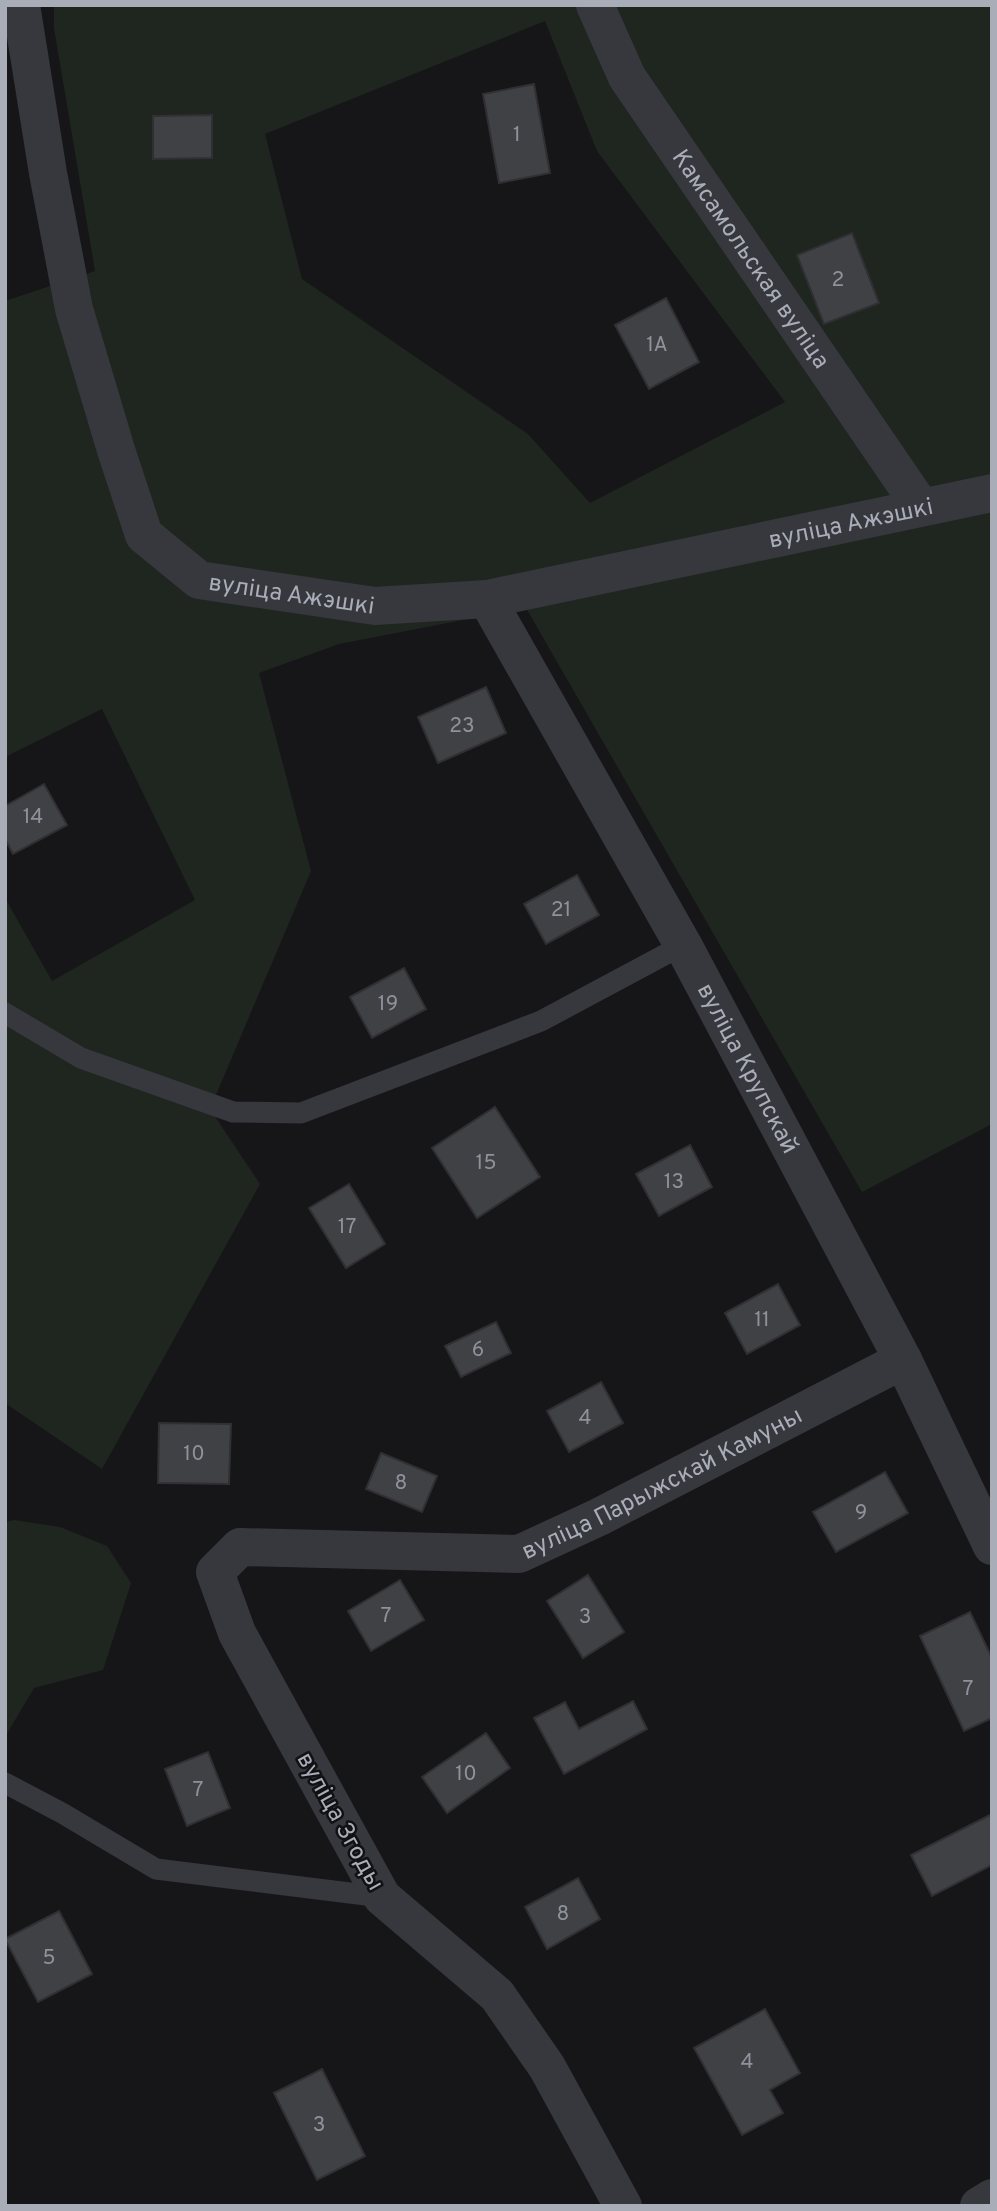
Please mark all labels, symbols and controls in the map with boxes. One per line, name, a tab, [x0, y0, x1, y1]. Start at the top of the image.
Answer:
house number: 1	[513, 122, 521, 149]
street label: Камсамольская вуліца	[664, 144, 835, 375]
house number: 2	[832, 267, 844, 294]
house number: 1А	[646, 332, 668, 359]
street label: вуліца Ажэшкі	[766, 493, 936, 556]
street label: вуліца Ажэшкі	[206, 569, 376, 623]
house number: 23	[449, 713, 475, 740]
house number: 14	[23, 804, 43, 831]
house number: 21	[551, 897, 571, 924]
street label: вуліца Крупскай	[689, 979, 804, 1160]
house number: 19	[378, 991, 398, 1018]
house number: 15	[476, 1150, 496, 1177]
house number: 13	[664, 1169, 684, 1196]
house number: 17	[338, 1214, 356, 1241]
house number: 11	[754, 1307, 770, 1334]
house number: 6	[472, 1337, 484, 1364]
street label: вуліца Парыжскай Камуны	[517, 1402, 808, 1568]
house number: 4	[578, 1405, 592, 1432]
house number: 10	[183, 1441, 205, 1468]
house number: 8	[395, 1470, 407, 1497]
house number: 9	[855, 1500, 867, 1527]
house number: 7	[381, 1603, 392, 1630]
house number: 3	[579, 1604, 591, 1631]
house number: 7	[963, 1676, 974, 1703]
street label: вуліца Згоды	[289, 1748, 390, 1896]
house number: 10	[455, 1761, 477, 1788]
house number: 7	[193, 1777, 204, 1804]
house number: 8	[557, 1901, 569, 1928]
house number: 5	[42, 1945, 56, 1972]
house number: 4	[740, 2049, 754, 2076]
house number: 3	[313, 2112, 325, 2139]

